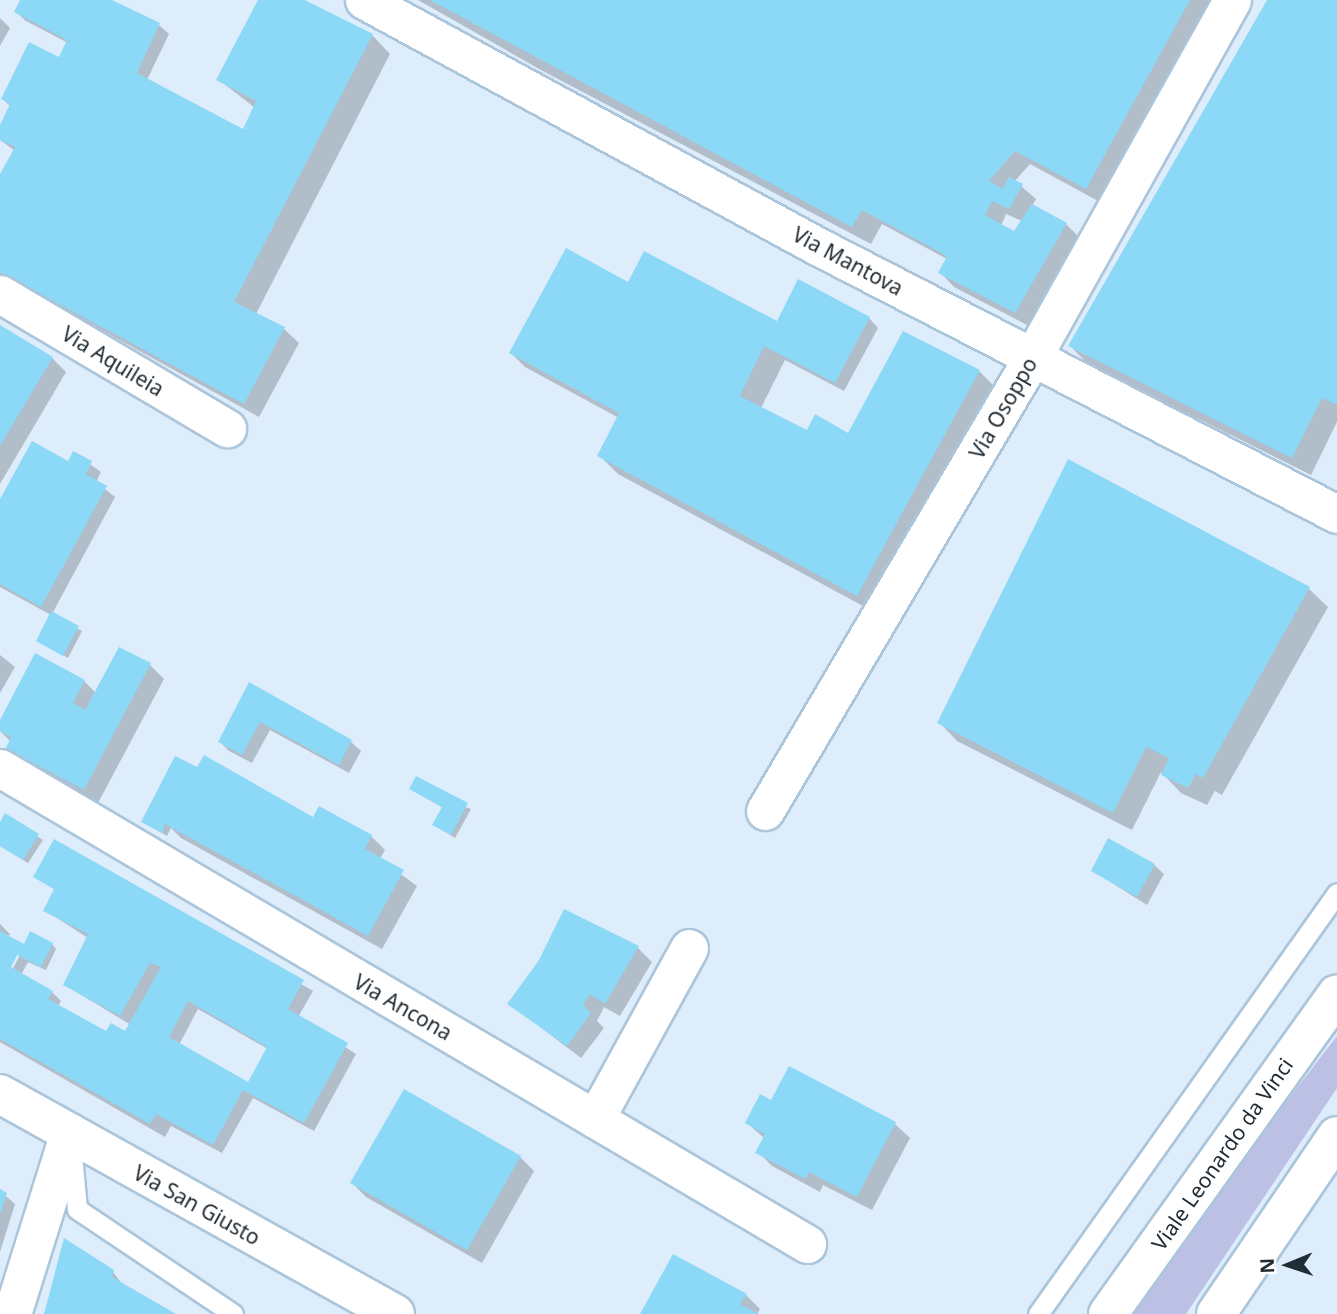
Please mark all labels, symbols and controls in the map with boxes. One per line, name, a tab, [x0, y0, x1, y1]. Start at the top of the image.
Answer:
street label: Via Mantova	[788, 221, 908, 301]
street label: Via Aquileia	[57, 321, 169, 401]
street label: Via Osoppo	[964, 353, 1042, 463]
street label: Via Ancona	[349, 969, 457, 1045]
street label: Viale Leonardo da Vinci	[1146, 1053, 1298, 1255]
street label: Via San Giusto	[129, 1160, 265, 1250]
north arrow	[1253, 1230, 1323, 1300]
text: N	[1254, 1258, 1280, 1274]

